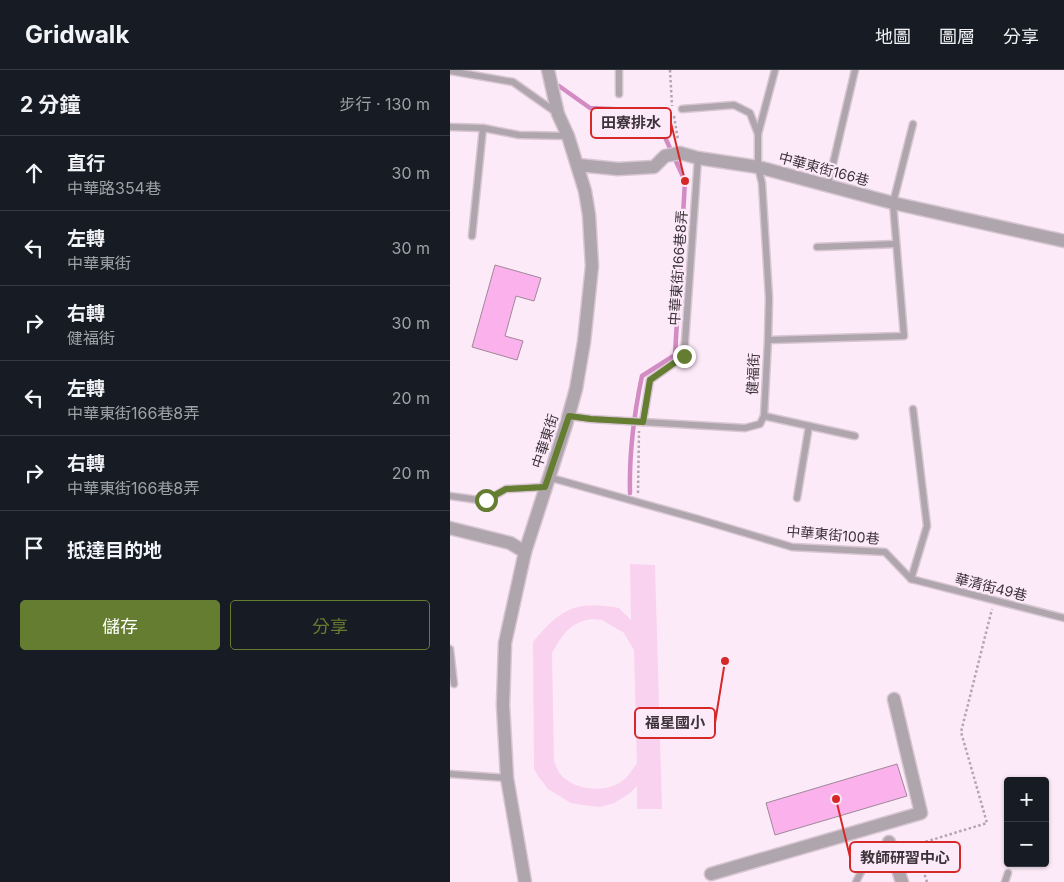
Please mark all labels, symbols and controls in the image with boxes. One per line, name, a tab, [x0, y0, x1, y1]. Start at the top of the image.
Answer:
text: Gridwalk	[25, 20, 129, 49]
text: 地圖	[875, 26, 911, 47]
text: 圖層	[939, 26, 975, 47]
text: 分享	[1003, 26, 1039, 47]
text: 2 分鐘	[20, 92, 80, 117]
text: 步行 · 130 m	[339, 94, 430, 114]
callout: 田寮排水	[591, 108, 671, 138]
text: 田寮排水	[601, 113, 661, 132]
street label: 中華東街166巷	[777, 148, 871, 189]
text: 直行	[67, 152, 105, 175]
icon: ahead	[20, 159, 48, 187]
text: 30 m	[392, 163, 430, 183]
text: 中華路354巷	[67, 178, 161, 198]
street label: 中華東街166巷8弄	[665, 210, 690, 326]
text: 左轉	[67, 227, 105, 250]
icon: left	[20, 234, 48, 262]
text: 30 m	[392, 238, 430, 258]
text: 中華東街	[67, 253, 131, 273]
text: 右轉	[67, 302, 105, 325]
icon: right	[20, 309, 48, 337]
text: 30 m	[392, 313, 430, 333]
text: 健福街	[67, 328, 115, 348]
route end	[673, 345, 696, 368]
street label: 健福街	[743, 353, 762, 395]
text: 左轉	[67, 377, 105, 400]
icon: left	[20, 384, 48, 412]
text: 20 m	[392, 388, 430, 408]
text: 中華東街166巷8弄	[67, 403, 199, 423]
street label: 中華東街	[528, 412, 561, 470]
text: 右轉	[67, 452, 105, 475]
icon: right	[20, 459, 48, 487]
text: 20 m	[392, 463, 430, 483]
text: 中華東街166巷8弄	[67, 478, 199, 498]
route start	[475, 489, 498, 512]
street label: 中華東街100巷	[786, 522, 880, 547]
icon: arrive	[20, 534, 48, 562]
text: 抵達目的地	[67, 539, 162, 562]
street label: 華清街49巷	[953, 569, 1029, 604]
button: 儲存	[20, 600, 220, 650]
button: 分享	[230, 600, 430, 650]
callout: 福星國小	[635, 708, 715, 738]
text: 福星國小	[645, 713, 706, 732]
map controls	[1004, 777, 1049, 867]
button: +	[1004, 777, 1049, 822]
button: −	[1004, 822, 1049, 867]
callout: 教師研習中心	[850, 842, 960, 872]
text: 教師研習中心	[860, 848, 950, 867]

